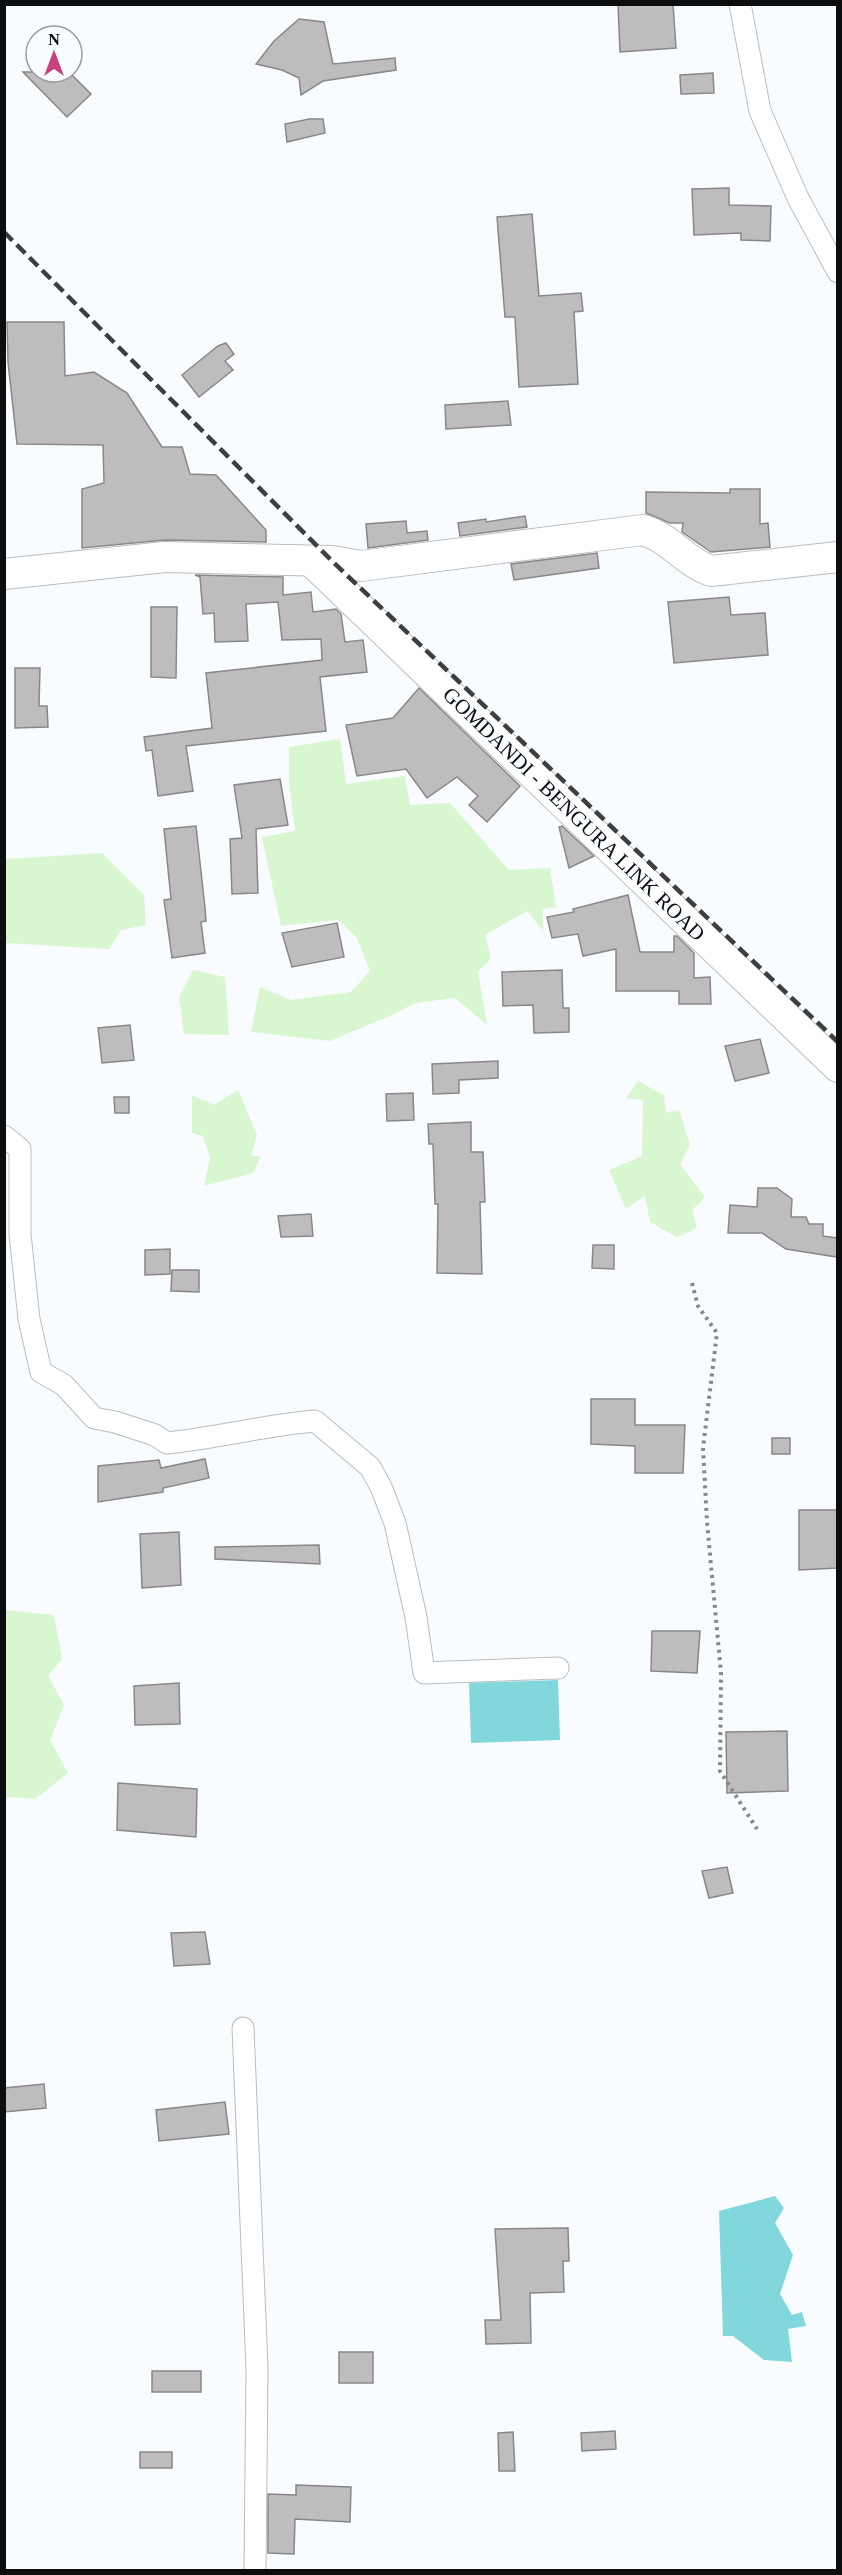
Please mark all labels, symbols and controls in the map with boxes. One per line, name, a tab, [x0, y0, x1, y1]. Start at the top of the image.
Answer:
north arrow	[24, 24, 84, 84]
text: N	[48, 31, 60, 48]
street label: GOMDANDI - BENGURA LINK ROAD	[438, 682, 710, 946]

